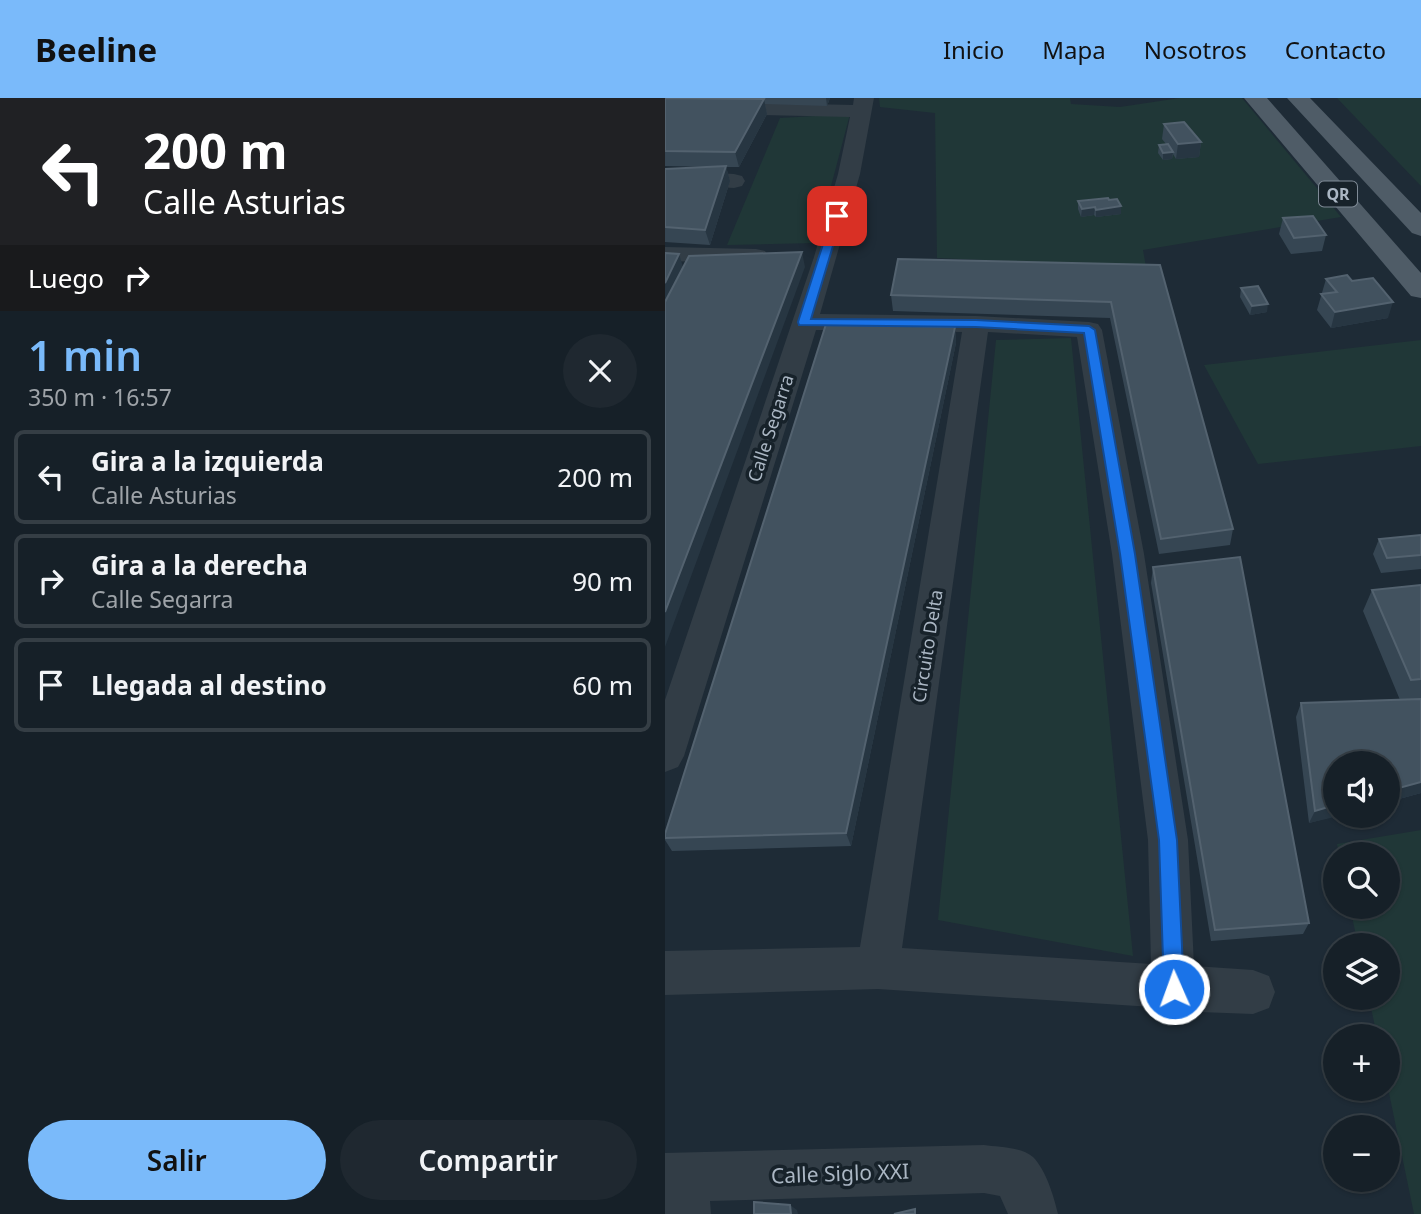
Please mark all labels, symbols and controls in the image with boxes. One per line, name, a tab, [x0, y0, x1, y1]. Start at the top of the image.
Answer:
text: Beeline	[35, 27, 157, 72]
text: Inicio	[943, 33, 1004, 66]
text: Mapa	[1042, 33, 1106, 66]
text: Nosotros	[1144, 33, 1247, 66]
text: Contacto	[1285, 33, 1386, 66]
text: 200 m	[143, 117, 288, 183]
icon: left	[28, 126, 119, 217]
text: Calle Asturias	[143, 180, 346, 223]
road number: QR	[1319, 181, 1357, 206]
pin	[807, 186, 867, 246]
icon: arrive	[818, 197, 856, 235]
icon: right	[118, 259, 156, 297]
text: Luego	[28, 260, 104, 296]
text: 1 min	[28, 326, 142, 383]
button: close	[563, 334, 637, 408]
street label: Calle Segarra	[741, 371, 799, 485]
text: 350 m · 16:57	[28, 381, 172, 413]
text: Gira a la izquierda	[91, 443, 324, 479]
icon: left	[32, 458, 70, 496]
text: 200 m	[557, 459, 633, 495]
text: Calle Asturias	[91, 479, 237, 511]
text: Gira a la derecha	[91, 547, 308, 583]
icon: right	[32, 562, 70, 600]
text: 90 m	[572, 563, 633, 599]
text: Calle Segarra	[91, 583, 233, 615]
street label: Circuito Delta	[906, 588, 948, 704]
icon: arrive	[32, 666, 70, 704]
text: Llegada al destino	[91, 667, 327, 703]
text: 60 m	[572, 667, 633, 703]
map controls	[1323, 751, 1400, 1192]
button: sound	[1323, 751, 1400, 828]
button: search	[1323, 842, 1400, 919]
button: layers	[1323, 933, 1400, 1010]
position arrow	[1137, 952, 1211, 1026]
button: +	[1323, 1024, 1400, 1101]
button: −	[1323, 1115, 1400, 1192]
button: Salir	[28, 1120, 326, 1200]
button: Compartir	[340, 1120, 637, 1200]
street label: Calle Siglo XXI	[770, 1157, 910, 1189]

